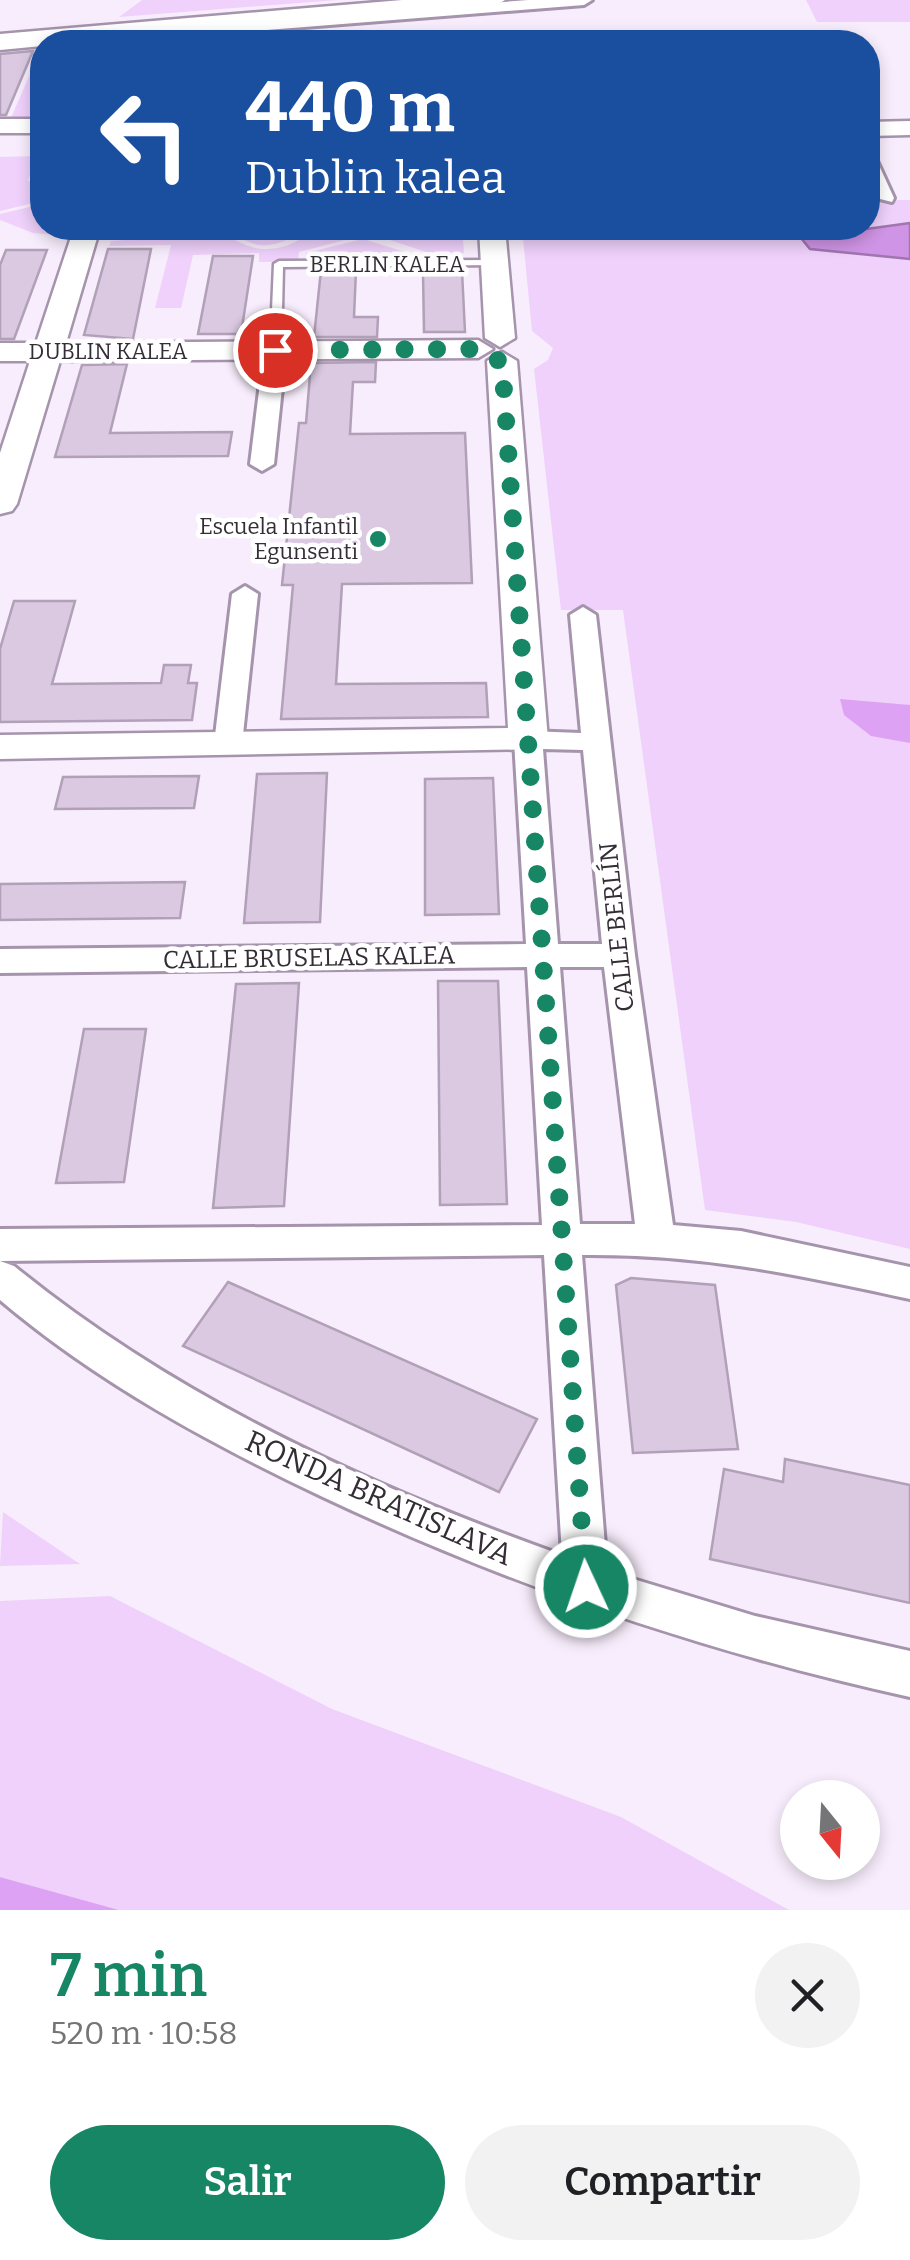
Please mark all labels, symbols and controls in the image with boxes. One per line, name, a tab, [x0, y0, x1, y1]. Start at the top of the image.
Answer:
text: 440 m	[245, 66, 455, 150]
icon: left	[80, 70, 210, 200]
text: Dublin kalea	[245, 151, 506, 205]
street label: BERLIN KALEA	[310, 251, 465, 278]
pin	[233, 308, 318, 393]
icon: arrive	[248, 323, 303, 378]
street label: DUBLIN KALEA	[29, 338, 188, 365]
place label: Escuela Infantil Egunsenti	[199, 513, 358, 565]
marker: Escuela Infantil Egunsenti	[367, 528, 389, 550]
street label: CALLE BERLÍN	[592, 841, 641, 1013]
street label: CALLE BRUSELAS KALEA	[163, 940, 456, 976]
street label: RONDA BRATISLAVA	[240, 1423, 519, 1573]
position arrow	[534, 1535, 638, 1639]
north arrow	[780, 1780, 880, 1880]
map controls	[780, 1780, 880, 1880]
text: 7 min	[50, 1940, 207, 2012]
button: close	[755, 1943, 860, 2048]
text: 520 m · 10:58	[50, 2014, 238, 2052]
button: Salir	[50, 2125, 445, 2240]
button: Compartir	[465, 2125, 860, 2240]

